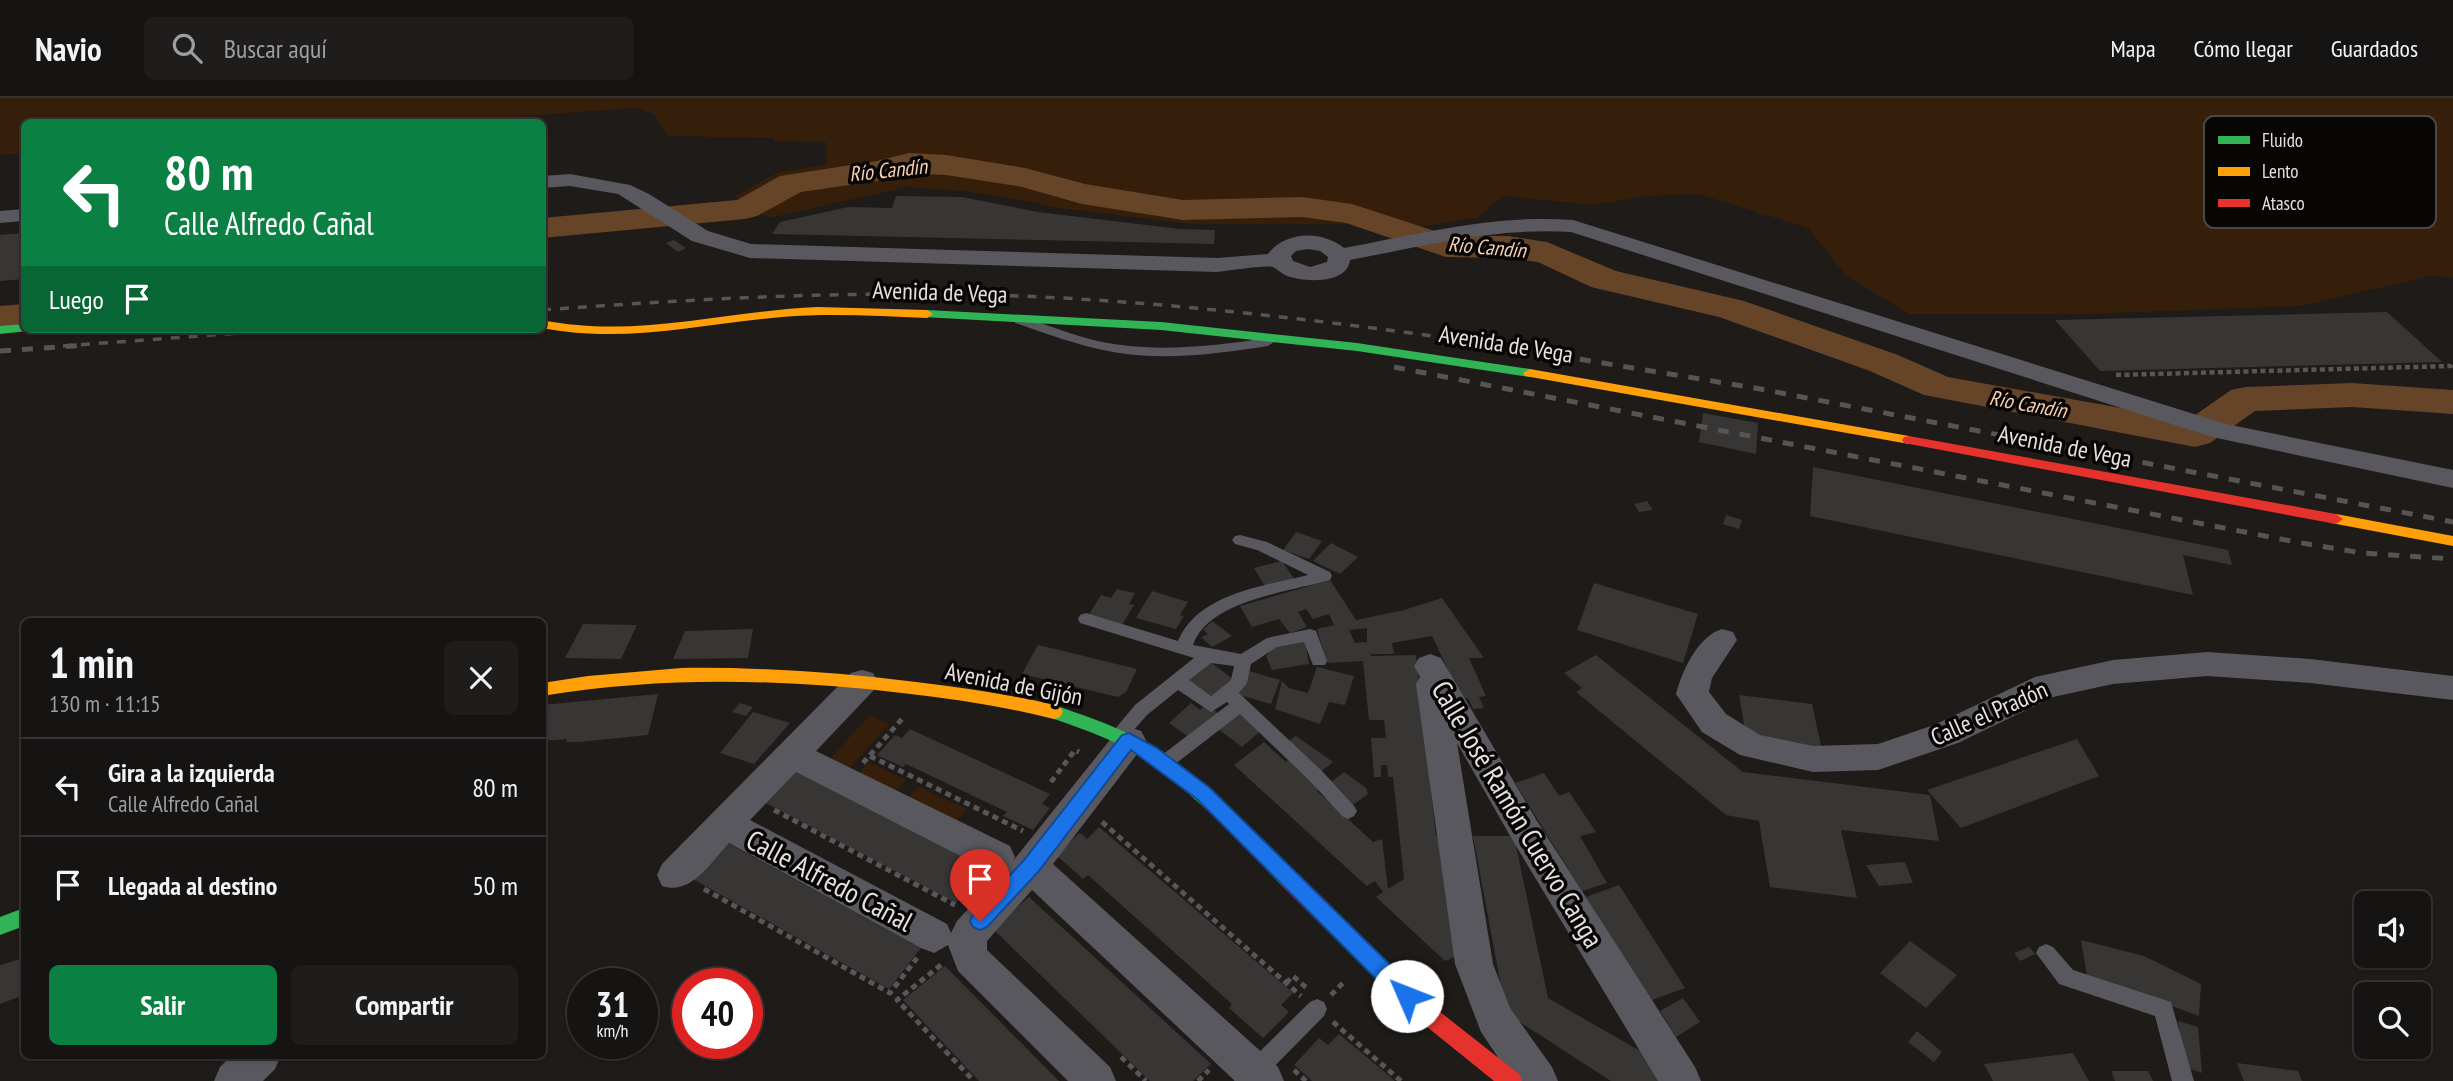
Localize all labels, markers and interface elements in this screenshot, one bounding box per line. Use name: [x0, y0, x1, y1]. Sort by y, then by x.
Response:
search box: [144, 17, 634, 80]
text: Navio: [35, 27, 102, 70]
icon: search: [168, 29, 206, 67]
text: Buscar aquí: [224, 32, 327, 65]
text: Mapa: [2111, 33, 2156, 64]
text: Cómo llegar: [2194, 33, 2293, 64]
text: Guardados: [2331, 33, 2418, 64]
legend: [2204, 116, 2436, 228]
text: Fluido: [2262, 128, 2303, 152]
text: 80 m: [164, 140, 253, 204]
icon: left: [49, 147, 140, 238]
water label: Río Candín: [848, 152, 930, 188]
text: Lento: [2262, 159, 2299, 183]
text: Atasco: [2262, 191, 2305, 215]
text: Calle Alfredo Cañal: [164, 202, 374, 244]
water label: Río Candín: [1447, 230, 1529, 264]
street label: Avenida de Vega: [872, 274, 1008, 310]
icon: arrive: [118, 280, 156, 318]
text: Luego: [49, 283, 104, 316]
street label: Avenida de Vega: [1437, 318, 1575, 370]
water label: Río Candín: [1987, 384, 2070, 424]
street label: Avenida de Vega: [1996, 418, 2134, 474]
text: 1 min: [49, 635, 134, 690]
button: close: [444, 641, 518, 715]
street label: Avenida de Gijón: [943, 656, 1085, 712]
street label: Calle el Pradón: [1926, 673, 2052, 753]
street label: Calle José Ramón Cuervo Canga: [1424, 674, 1612, 954]
text: 130 m · 11:15: [49, 689, 161, 718]
text: Gira a la izquierda: [108, 756, 275, 789]
icon: left: [49, 768, 87, 806]
text: 80 m: [472, 771, 518, 804]
text: Calle Alfredo Cañal: [108, 789, 259, 818]
street label: Calle Alfredo Cañal: [740, 821, 920, 940]
pin: [950, 849, 1010, 921]
icon: arrive: [961, 860, 999, 898]
icon: arrive: [49, 866, 87, 904]
text: Llegada al destino: [108, 869, 277, 902]
text: 50 m: [472, 869, 518, 902]
map controls: [2354, 891, 2431, 1059]
button: sound: [2354, 891, 2431, 968]
position arrow: [1370, 959, 1444, 1033]
button: Salir: [49, 965, 277, 1045]
button: Compartir: [291, 965, 518, 1045]
speed limit sign: 40: [672, 968, 763, 1059]
text: 31: [596, 981, 629, 1027]
button: search: [2354, 982, 2431, 1059]
text: km/h: [597, 1019, 628, 1042]

